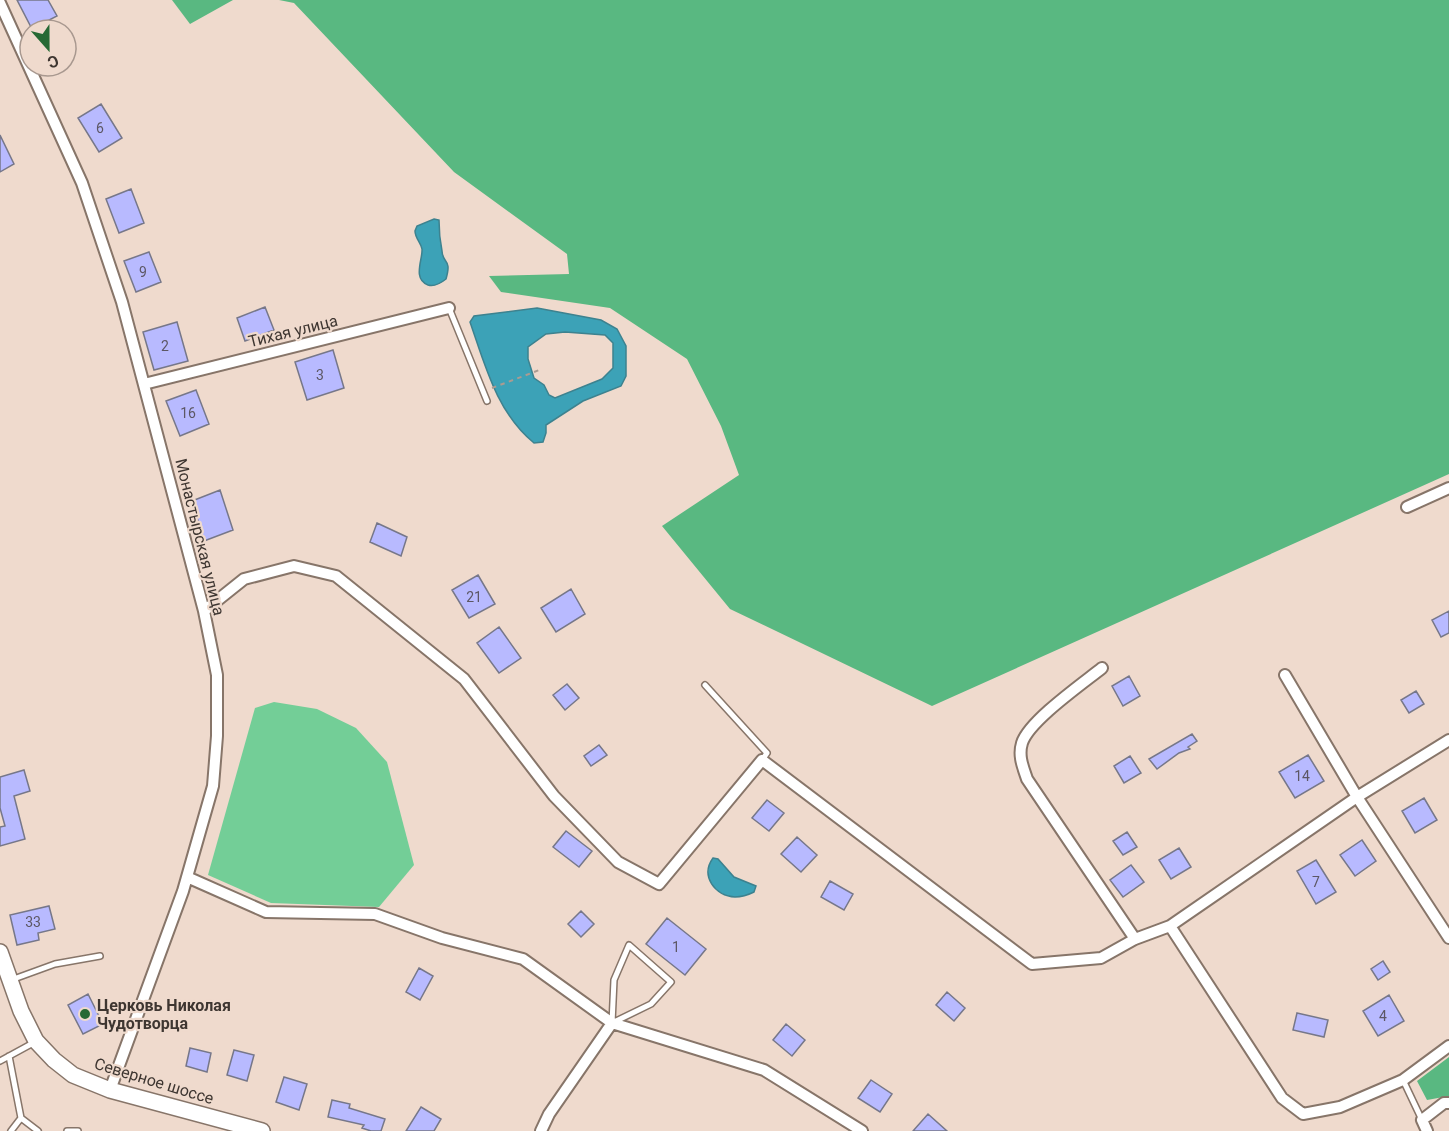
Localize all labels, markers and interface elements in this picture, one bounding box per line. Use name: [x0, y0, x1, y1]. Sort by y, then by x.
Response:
north arrow: [18, 18, 78, 78]
text: С: [45, 51, 61, 72]
house number: 6: [96, 120, 104, 136]
house number: 9: [139, 264, 147, 280]
street label: Тихая улица: [246, 311, 340, 351]
house number: 2: [161, 338, 169, 354]
house number: 3: [316, 367, 324, 383]
house number: 16: [180, 405, 196, 421]
street label: Монастырская улица: [171, 457, 229, 617]
house number: 21: [466, 589, 482, 605]
house number: 14: [1294, 768, 1310, 784]
house number: 7: [1312, 874, 1320, 890]
house number: 33: [25, 914, 41, 930]
house number: 1: [672, 939, 680, 955]
place label: Церковь Николая Чудотворца: [97, 996, 231, 1033]
marker: Церковь Николая Чудотворца: [78, 1007, 92, 1021]
house number: 4: [1379, 1008, 1387, 1024]
street label: Северное шоссе: [92, 1054, 216, 1108]

